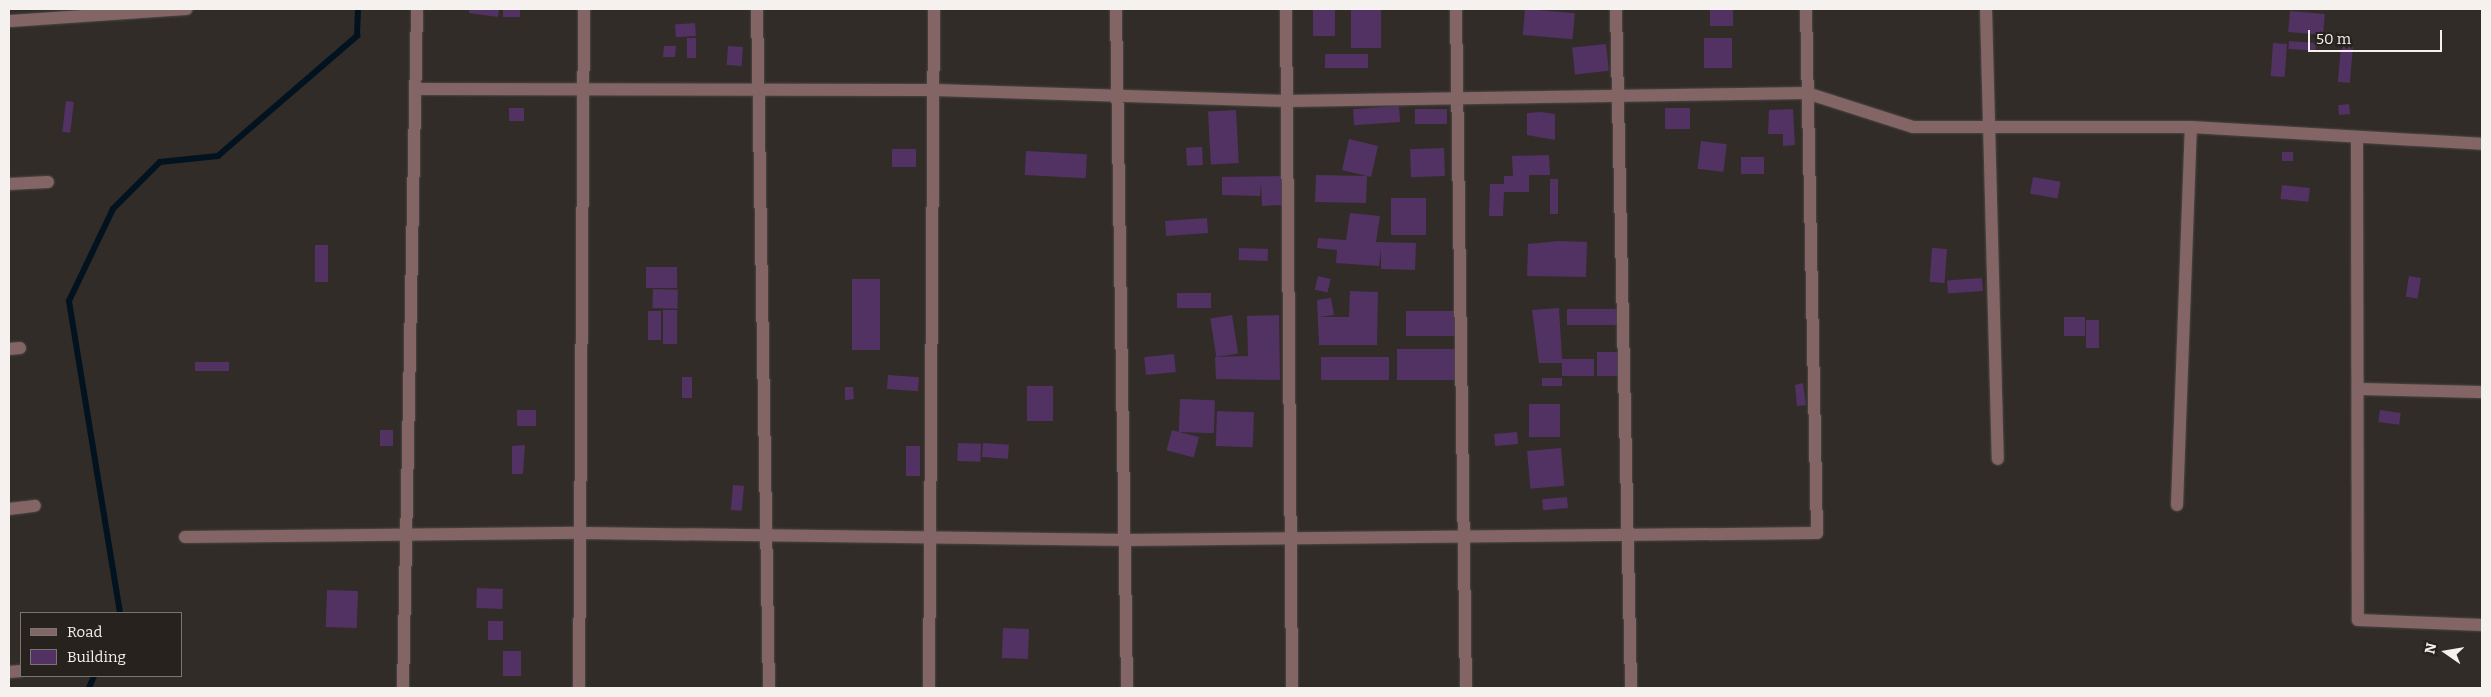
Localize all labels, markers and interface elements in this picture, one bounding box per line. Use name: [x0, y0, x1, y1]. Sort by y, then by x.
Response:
scale bar: [2311, 20, 2445, 52]
text: 50 m: [2316, 30, 2351, 48]
legend: [20, 612, 182, 677]
text: Road: [67, 623, 102, 641]
north arrow: [2421, 627, 2471, 677]
text: N: [2421, 641, 2440, 656]
text: Building: [67, 648, 126, 666]

